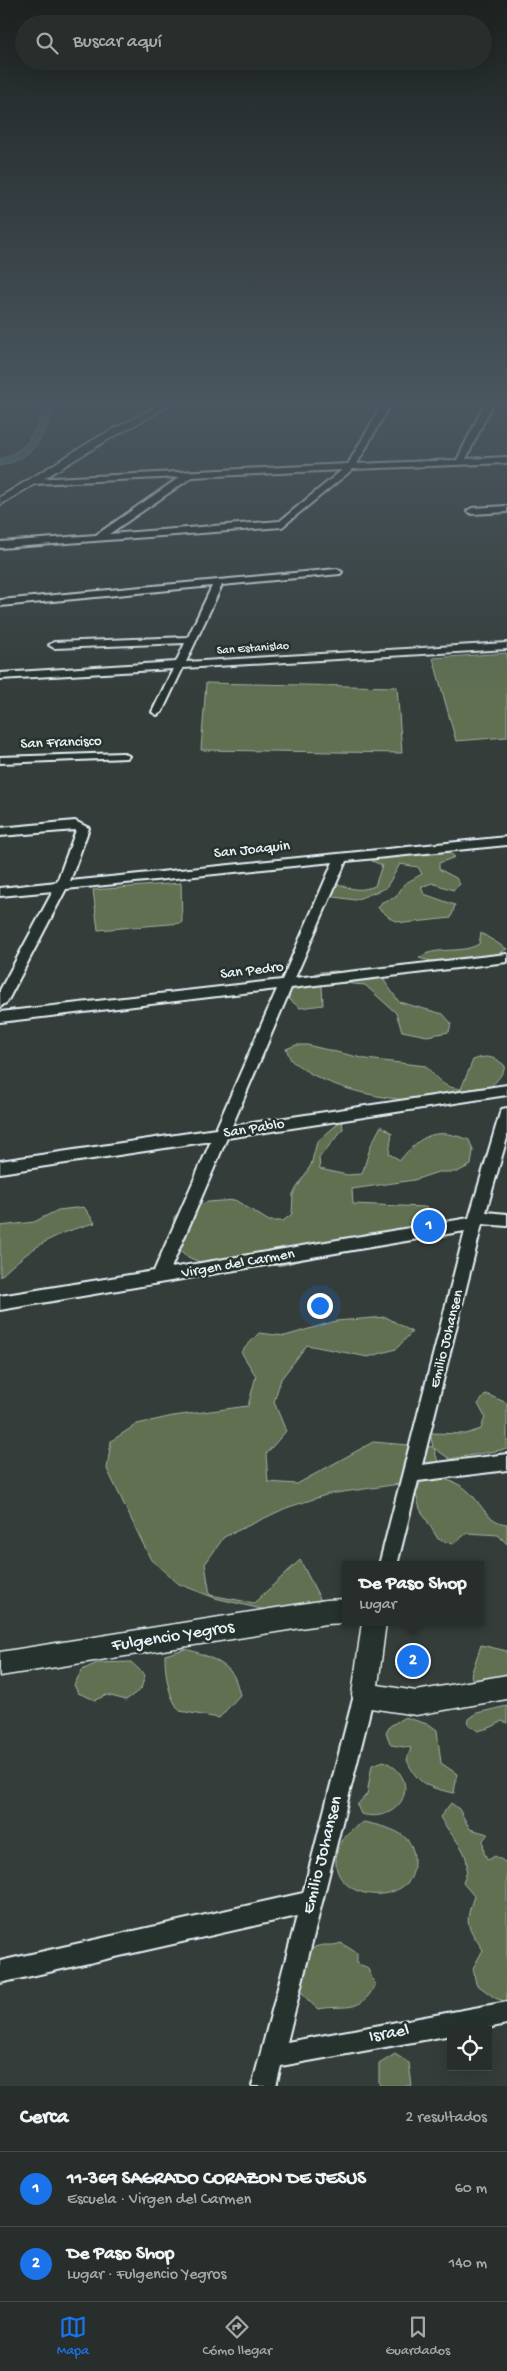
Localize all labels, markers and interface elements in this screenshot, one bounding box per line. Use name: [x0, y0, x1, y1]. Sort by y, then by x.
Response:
search box: [15, 15, 492, 70]
icon: search: [33, 29, 61, 57]
text: Buscar aquí: [73, 31, 162, 54]
street label: San Estanislao: [216, 639, 290, 659]
street label: San Francisco: [20, 733, 102, 753]
street label: San Joaquin: [213, 837, 291, 863]
street label: San Pedro: [219, 958, 285, 984]
street label: San Pablo: [222, 1115, 286, 1143]
pin: 1: [413, 1207, 445, 1245]
street label: Virgen del Carmen: [179, 1245, 296, 1283]
street label: Emilio Johansen: [426, 1288, 468, 1390]
your location: [307, 1293, 333, 1319]
popup: [342, 1561, 484, 1626]
text: De Paso Shop: [359, 1573, 467, 1596]
text: Lugar: [359, 1596, 396, 1615]
street label: Fulgencio Yegros: [109, 1617, 237, 1657]
pin: 2: [397, 1642, 429, 1680]
street label: Emilio Johansen: [298, 1793, 348, 1916]
street label: Israel: [367, 2020, 411, 2048]
map controls: [447, 2026, 492, 2071]
button: locate: [447, 2026, 492, 2071]
text: Cerca: [20, 2106, 68, 2131]
text: 2 resultados: [406, 2109, 487, 2128]
text: 11-369 SAGRADO CORAZON DE JESUS: [67, 2168, 366, 2191]
text: 1: [33, 2180, 39, 2199]
text: 60 m: [455, 2180, 487, 2199]
text: Escuela · Virgen del Carmen: [67, 2191, 251, 2210]
text: De Paso Shop: [67, 2243, 174, 2266]
text: 2: [32, 2255, 40, 2274]
text: 140 m: [449, 2255, 487, 2274]
text: Lugar · Fulgencio Yegros: [67, 2266, 226, 2285]
tab: Mapa: [57, 2313, 89, 2360]
tab: Cómo llegar: [202, 2313, 272, 2360]
tab: Guardados: [385, 2313, 450, 2360]

